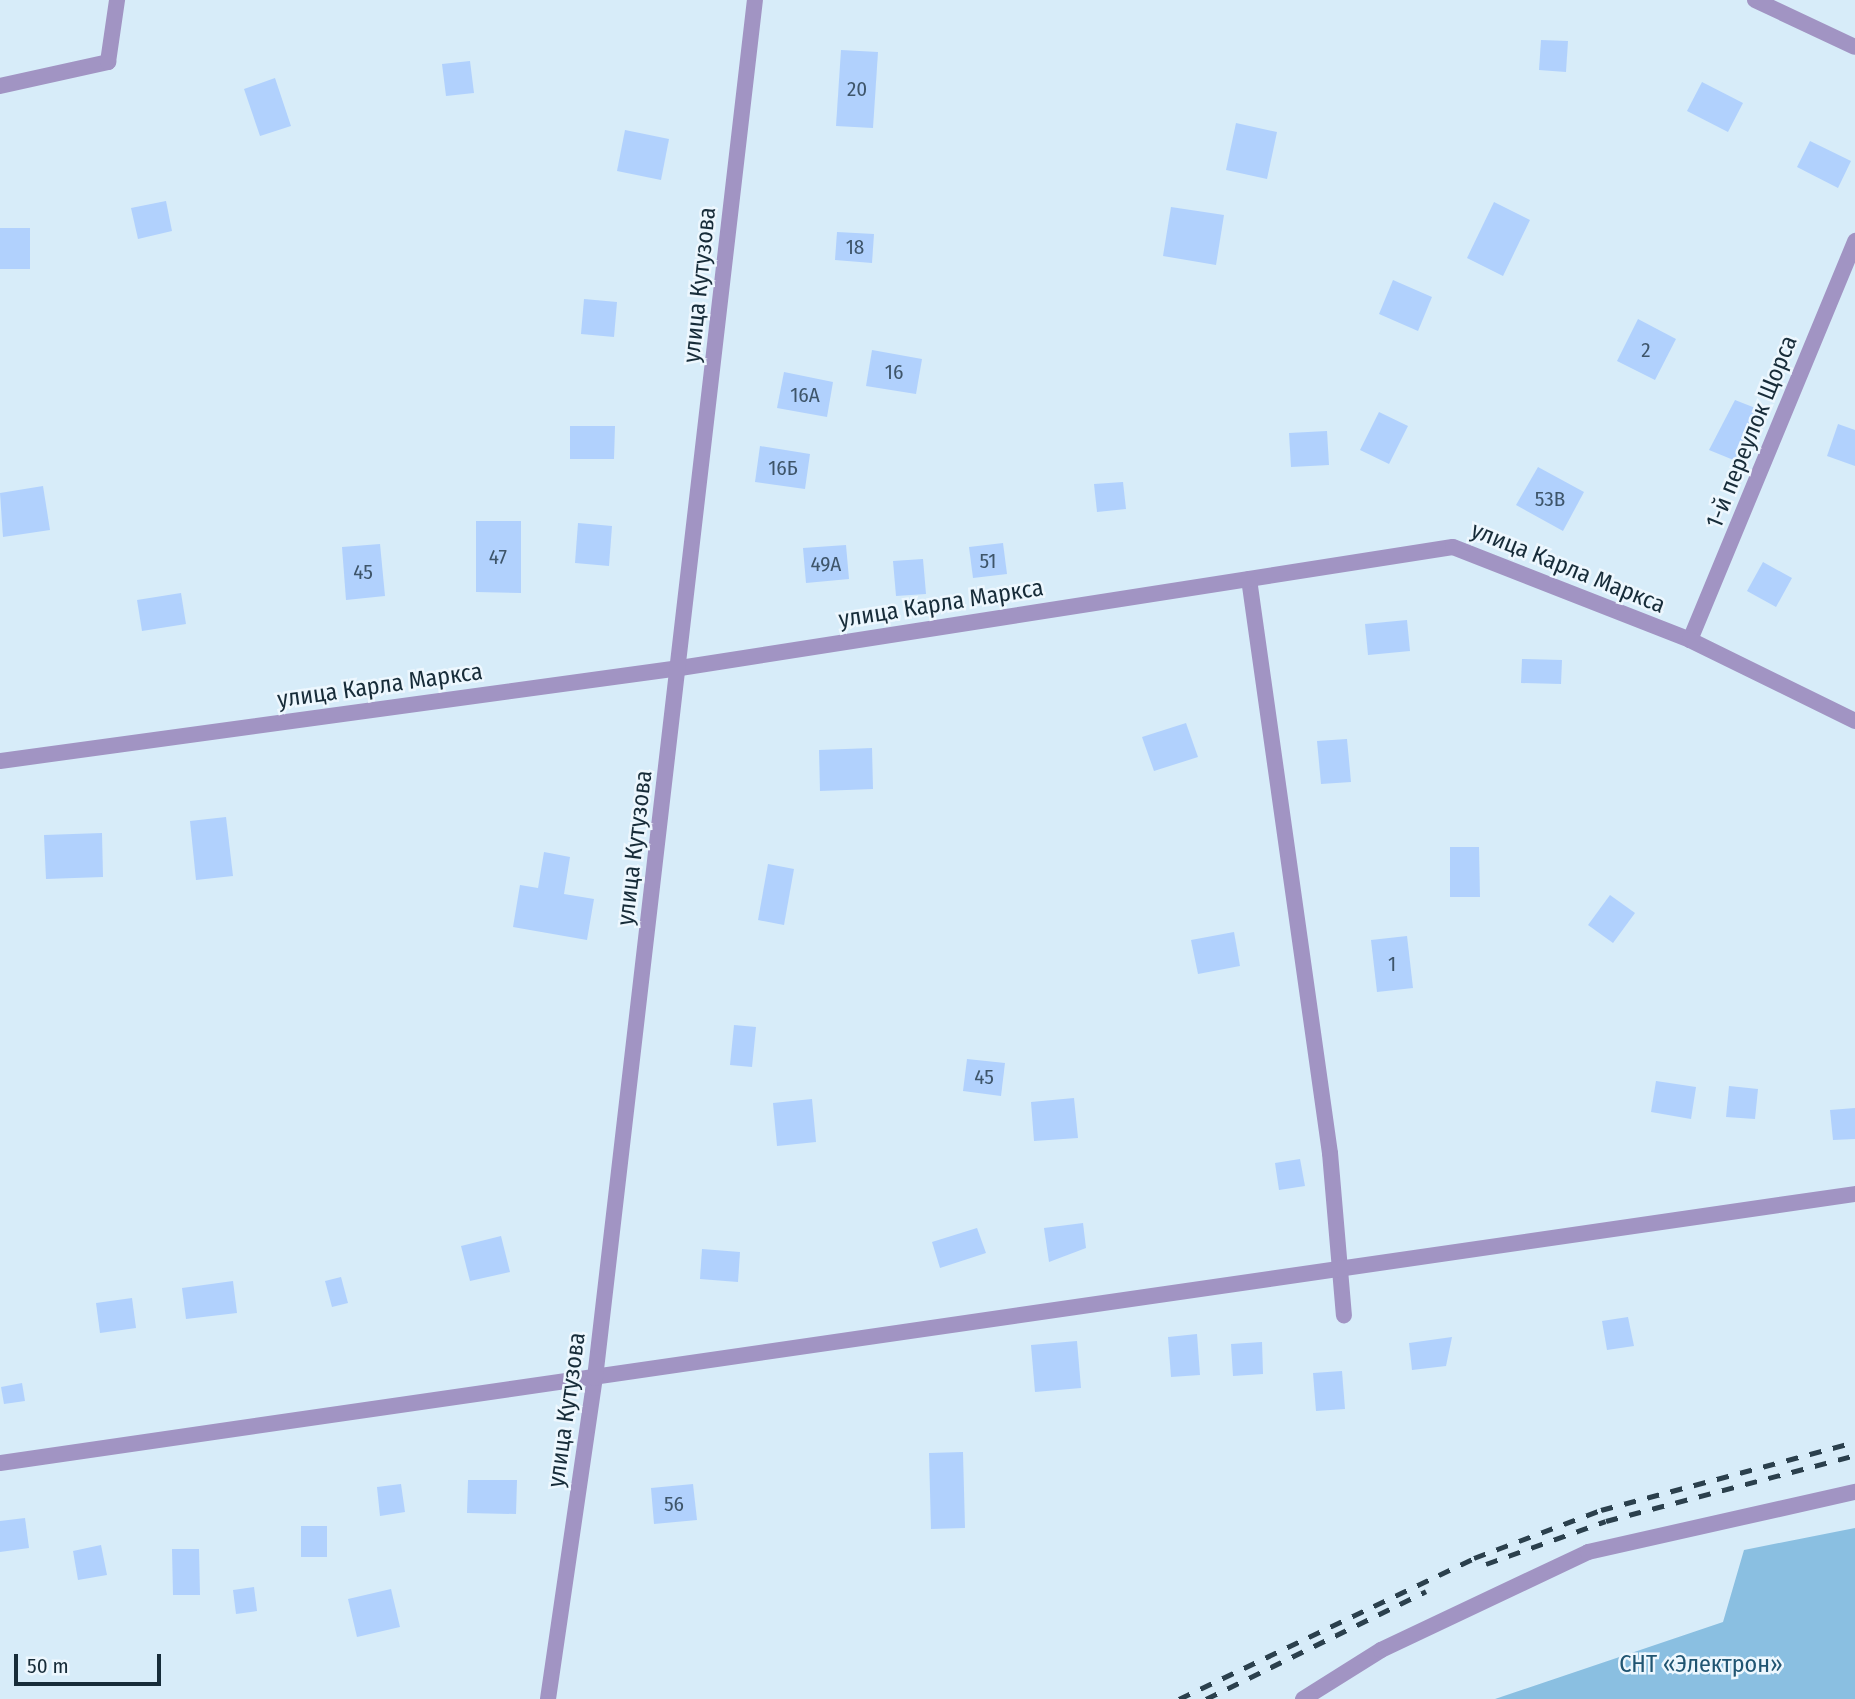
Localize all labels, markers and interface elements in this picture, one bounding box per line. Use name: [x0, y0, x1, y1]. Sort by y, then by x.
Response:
house number: 20: [847, 76, 867, 102]
street label: улица Кутузова: [678, 206, 722, 364]
house number: 18: [846, 234, 864, 260]
street label: 1-й переулок Щорса: [1700, 331, 1804, 533]
house number: 2: [1641, 337, 1651, 363]
house number: 16: [885, 359, 903, 385]
house number: 16А: [790, 382, 820, 408]
house number: 16Б: [768, 455, 798, 481]
house number: 53В: [1535, 486, 1565, 512]
street label: улица Карла Маркса: [1467, 516, 1669, 620]
house number: 47: [489, 544, 507, 570]
house number: 51: [980, 548, 996, 574]
house number: 49А: [811, 551, 841, 577]
house number: 45: [353, 559, 373, 585]
street label: улица Карла Маркса: [837, 574, 1045, 634]
street label: улица Карла Маркса: [276, 657, 484, 715]
street label: улица Кутузова: [611, 769, 659, 927]
house number: 1: [1388, 951, 1396, 977]
house number: 45: [974, 1064, 994, 1090]
street label: улица Кутузова: [542, 1331, 592, 1489]
house number: 56: [664, 1491, 684, 1517]
scale bar: [18, 1640, 164, 1684]
park label: СНТ «Электрон»: [1619, 1651, 1783, 1679]
text: 50 m: [27, 1653, 69, 1679]

